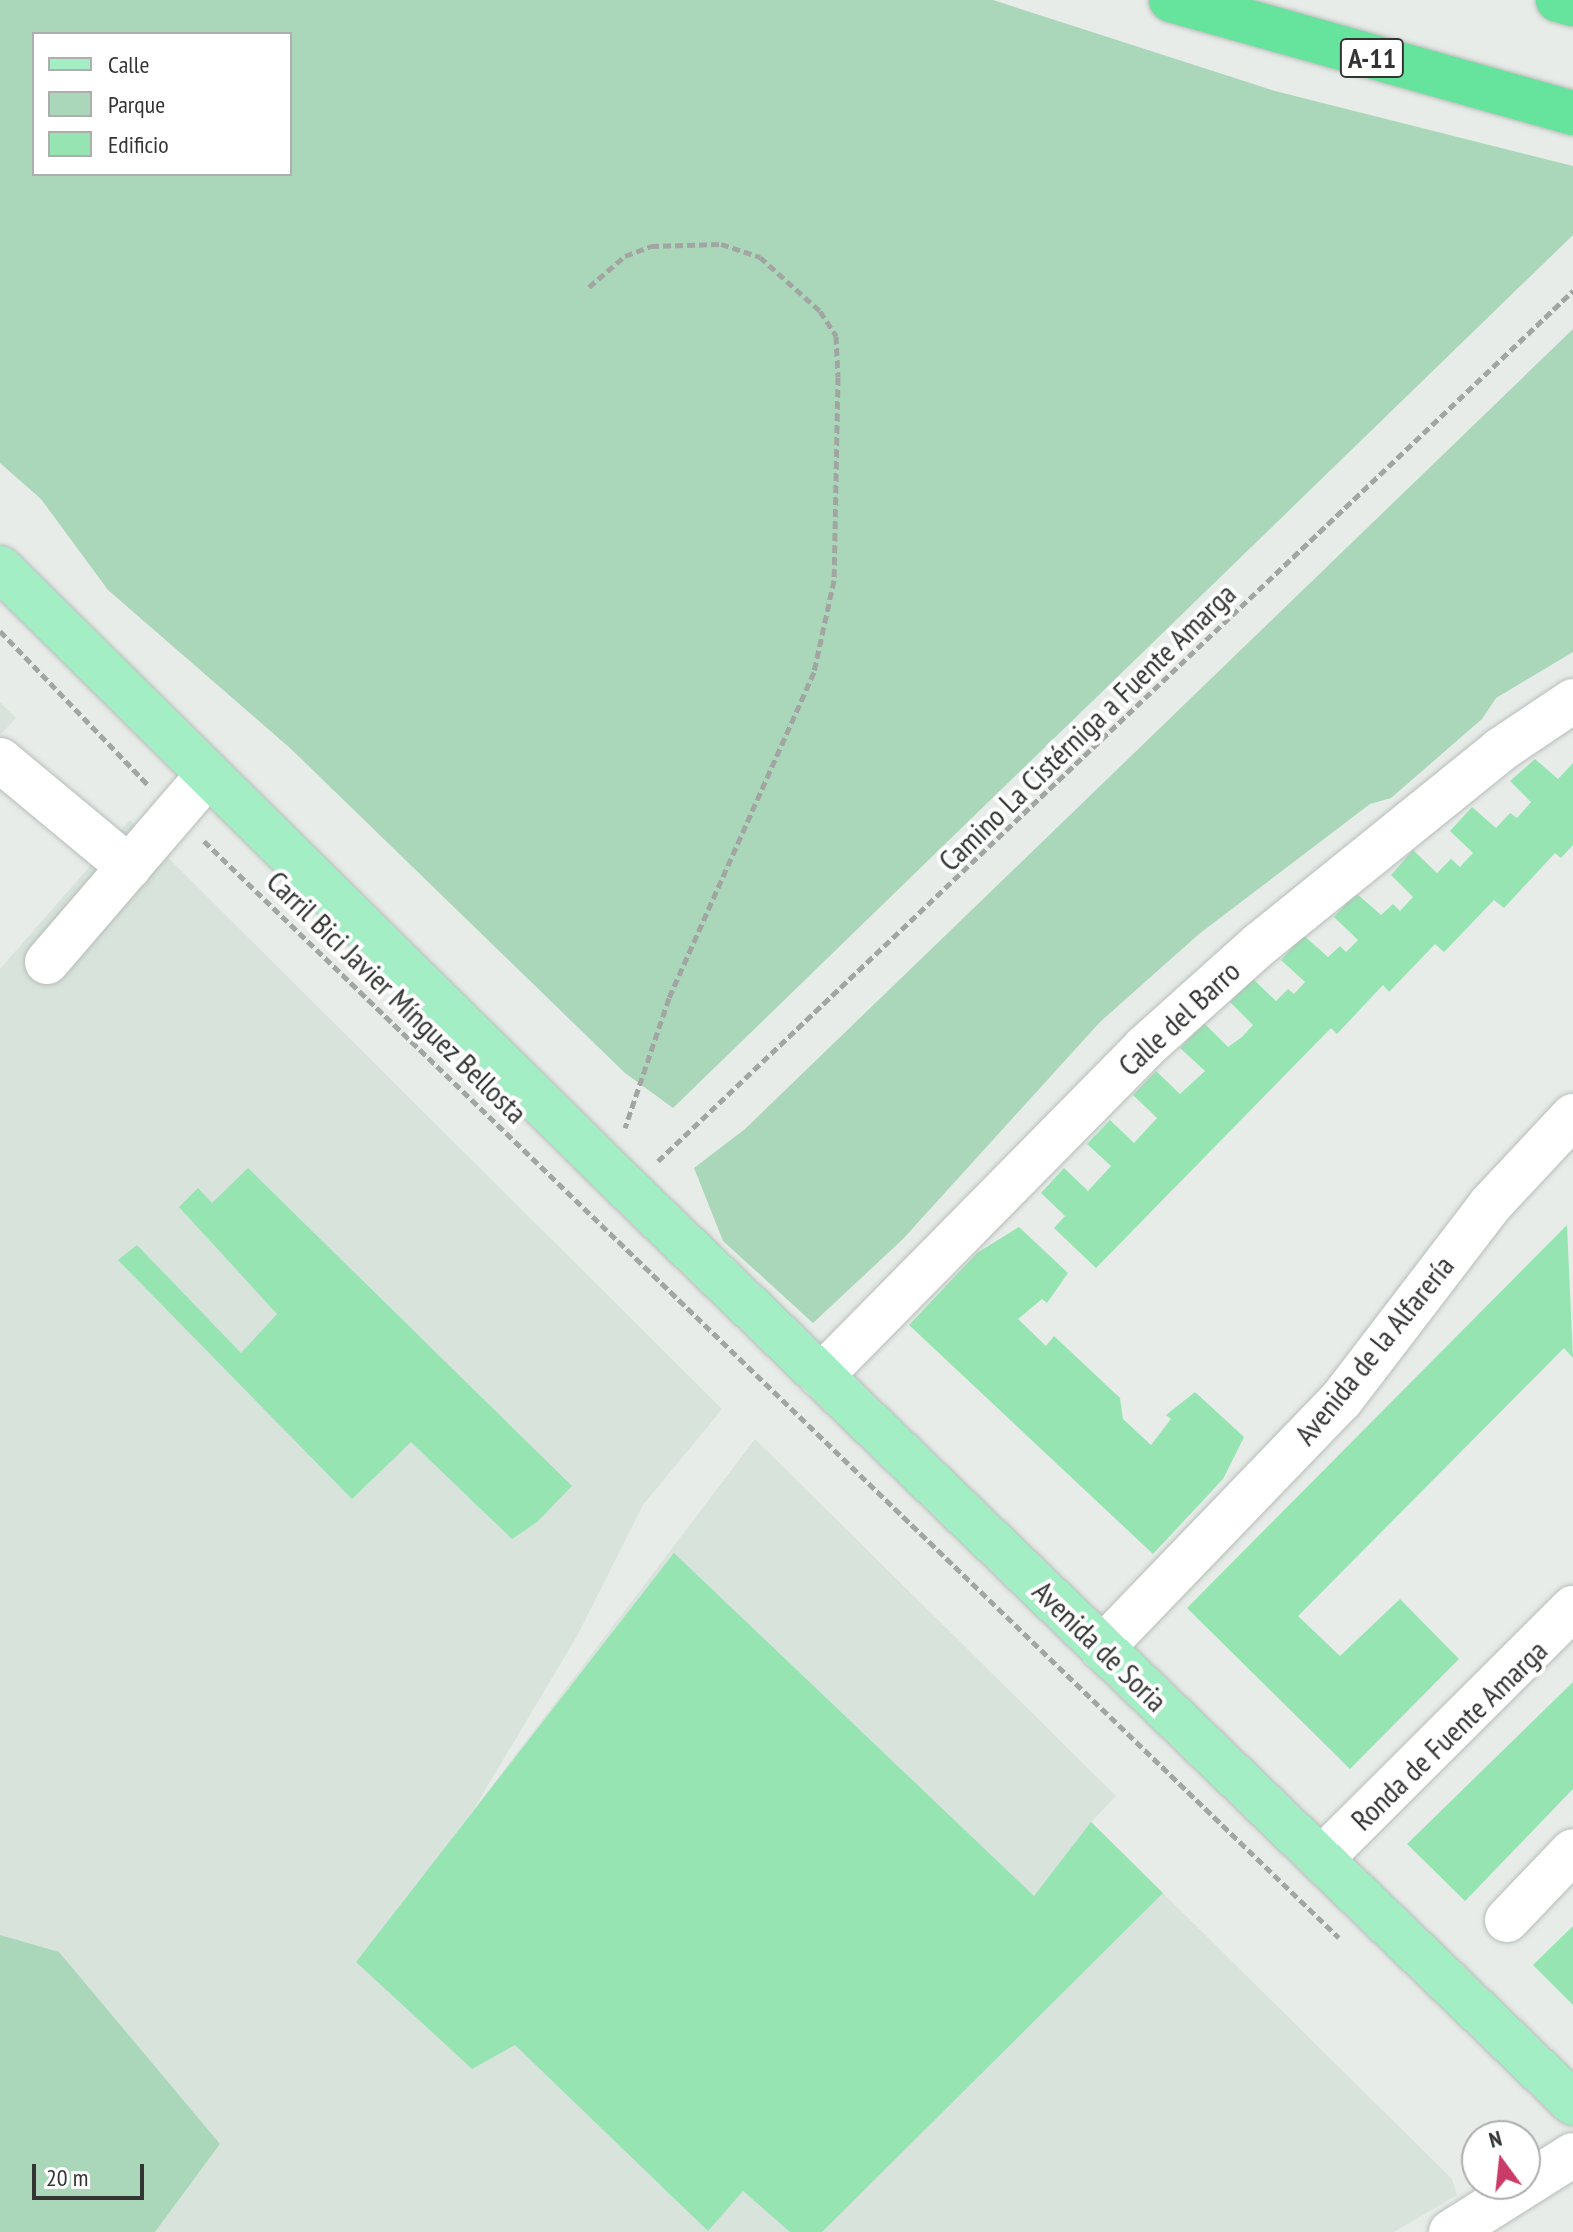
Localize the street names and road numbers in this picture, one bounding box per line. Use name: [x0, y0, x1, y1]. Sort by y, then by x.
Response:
road number: A-11: [1338, 34, 1406, 82]
street label: Camino La Cistérniga a Fuente Amarga: [931, 575, 1243, 879]
street label: Carril Bici Javier Mínguez Bellosta: [259, 863, 535, 1131]
street label: Calle del Barro: [1111, 953, 1247, 1083]
street label: Avenida de la Alfarería: [1286, 1248, 1462, 1452]
street label: Avenida de Soria: [1025, 1573, 1175, 1719]
street label: Ronda de Fuente Amarga: [1343, 1632, 1555, 1838]

